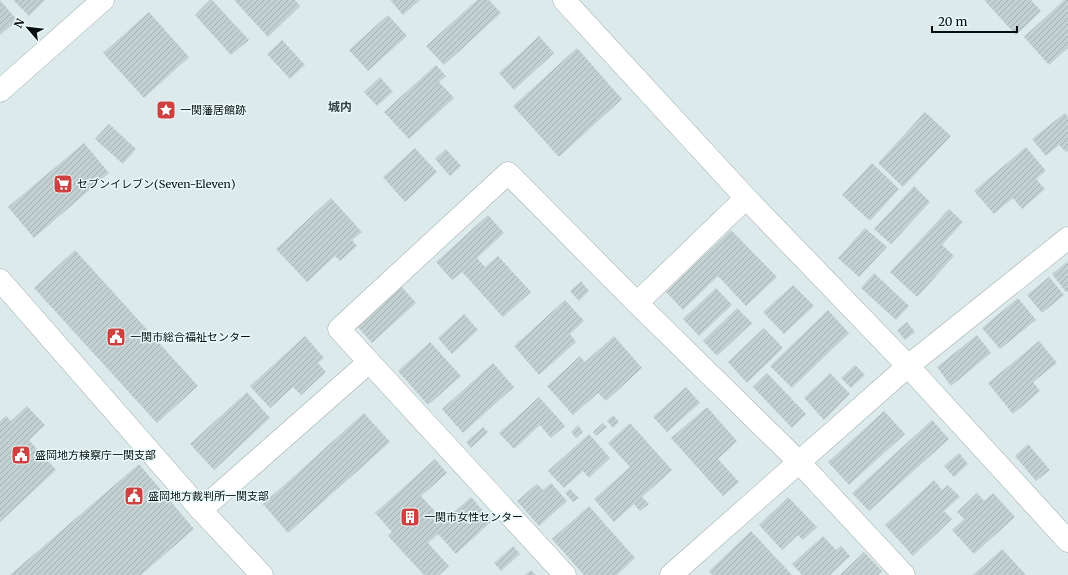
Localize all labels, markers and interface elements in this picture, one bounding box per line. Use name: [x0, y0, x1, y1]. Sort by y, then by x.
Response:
north arrow: [8, 8, 48, 48]
scale bar: [932, 8, 1017, 34]
text: 20 m: [938, 14, 967, 29]
text: N: [11, 16, 28, 30]
place icon: 一関藩居館跡: [155, 99, 177, 121]
district label: 城内: [328, 99, 352, 114]
place label: 一関藩居館跡: [180, 103, 246, 117]
supermarket icon: セブンイレブン(Seven-Eleven): [52, 173, 74, 195]
place label: セブンイレブン(Seven-Eleven): [77, 177, 235, 191]
public building icon: 一関市総合福祉センター: [105, 326, 127, 348]
place label: 一関市総合福祉センター: [130, 330, 251, 344]
public building icon: 盛岡地方検察庁一関支部: [10, 444, 32, 466]
place label: 盛岡地方検察庁一関支部: [35, 448, 156, 462]
public building icon: 盛岡地方裁判所一関支部: [123, 485, 145, 507]
place label: 盛岡地方裁判所一関支部: [148, 489, 269, 503]
building icon: 一関市女性センター: [399, 506, 421, 528]
place label: 一関市女性センター: [424, 510, 523, 524]

